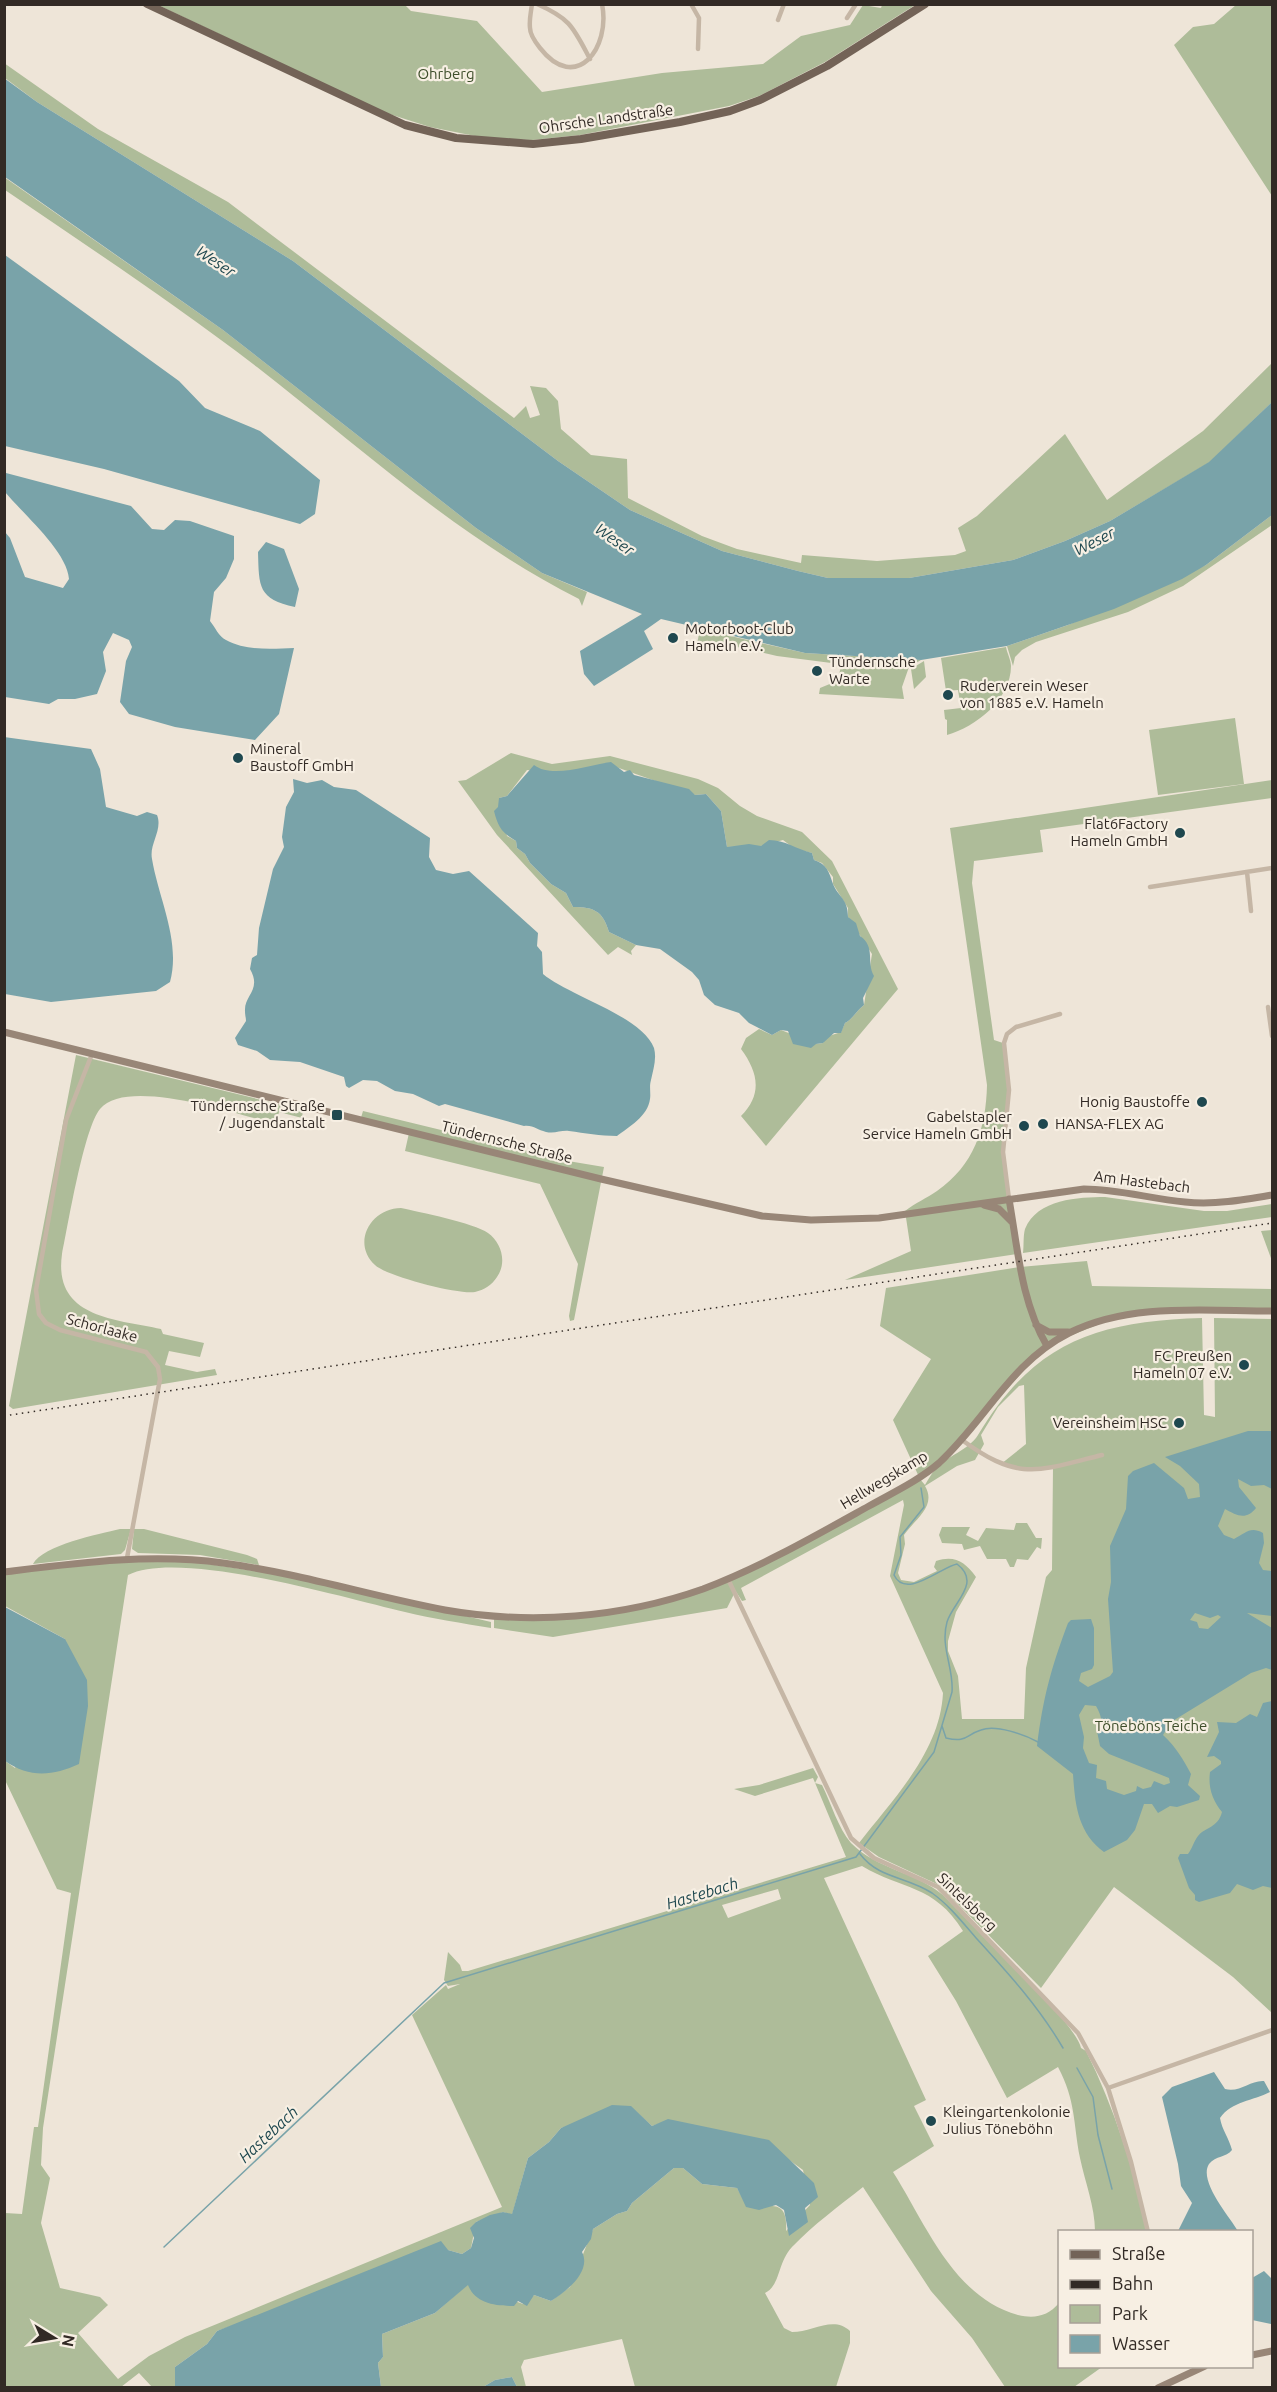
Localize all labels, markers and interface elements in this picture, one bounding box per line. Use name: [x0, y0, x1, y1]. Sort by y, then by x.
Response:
park label: Ohrberg: [417, 65, 475, 82]
street label: Ohrsche Landstraße: [538, 101, 674, 136]
water label: Weser: [193, 242, 240, 281]
water label: Weser: [592, 519, 638, 559]
water label: Weser: [1071, 523, 1118, 559]
place label: Motorboot-Club Hameln e.V.: [685, 620, 794, 654]
marker: Motorboot-Club Hameln e.V.: [666, 631, 680, 645]
place label: Tündernsche Warte: [829, 653, 916, 687]
marker: Tündernsche Warte: [810, 664, 824, 678]
place label: Ruderverein Weser von 1885 e.V. Hameln: [960, 677, 1104, 711]
marker: Ruderverein Weser von 1885 e.V. Hameln: [941, 688, 955, 702]
place label: Mineral Baustoff GmbH: [250, 740, 354, 774]
marker: Mineral Baustoff GmbH: [231, 751, 245, 765]
place label: Flat6Factory Hameln GmbH: [1071, 815, 1168, 849]
marker: Flat6Factory Hameln GmbH: [1173, 826, 1187, 840]
place label: Honig Baustoffe: [1080, 1093, 1190, 1110]
marker: Honig Baustoffe: [1195, 1095, 1209, 1109]
place label: Tündernsche Straße / Jugendanstalt: [190, 1097, 325, 1131]
marker: Tündernsche Straße / Jugendanstalt: [330, 1108, 344, 1122]
place label: Gabelstapler Service Hameln GmbH: [863, 1108, 1012, 1142]
place label: HANSA-FLEX AG: [1055, 1115, 1164, 1132]
street label: Tündernsche Straße: [440, 1117, 574, 1166]
marker: HANSA-FLEX AG: [1036, 1117, 1050, 1131]
marker: Gabelstapler Service Hameln GmbH: [1017, 1119, 1031, 1133]
street label: Am Hastebach: [1093, 1167, 1191, 1196]
street label: Schorlaake: [65, 1310, 140, 1345]
place label: FC Preußen Hameln 07 e.V.: [1133, 1347, 1232, 1381]
marker: FC Preußen Hameln 07 e.V.: [1237, 1358, 1251, 1372]
place label: Vereinsheim HSC: [1053, 1414, 1167, 1431]
marker: Vereinsheim HSC: [1172, 1416, 1186, 1430]
street label: Hellwegskamp: [837, 1447, 930, 1512]
park label: Töneböns Teiche: [1095, 1717, 1207, 1734]
street label: Sintelsberg: [934, 1869, 1001, 1934]
water label: Hastebach: [664, 1874, 740, 1912]
water label: Hastebach: [235, 2102, 301, 2166]
place label: Kleingartenkolonie Julius Töneböhn: [943, 2103, 1071, 2137]
marker: Kleingartenkolonie Julius Töneböhn: [924, 2114, 938, 2128]
legend: [1058, 2230, 1253, 2368]
text: Straße: [1112, 2243, 1165, 2263]
text: Bahn: [1112, 2273, 1153, 2293]
text: Park: [1112, 2303, 1148, 2323]
north arrow: [24, 2308, 84, 2368]
text: N: [59, 2333, 79, 2348]
text: Wasser: [1112, 2333, 1170, 2353]

